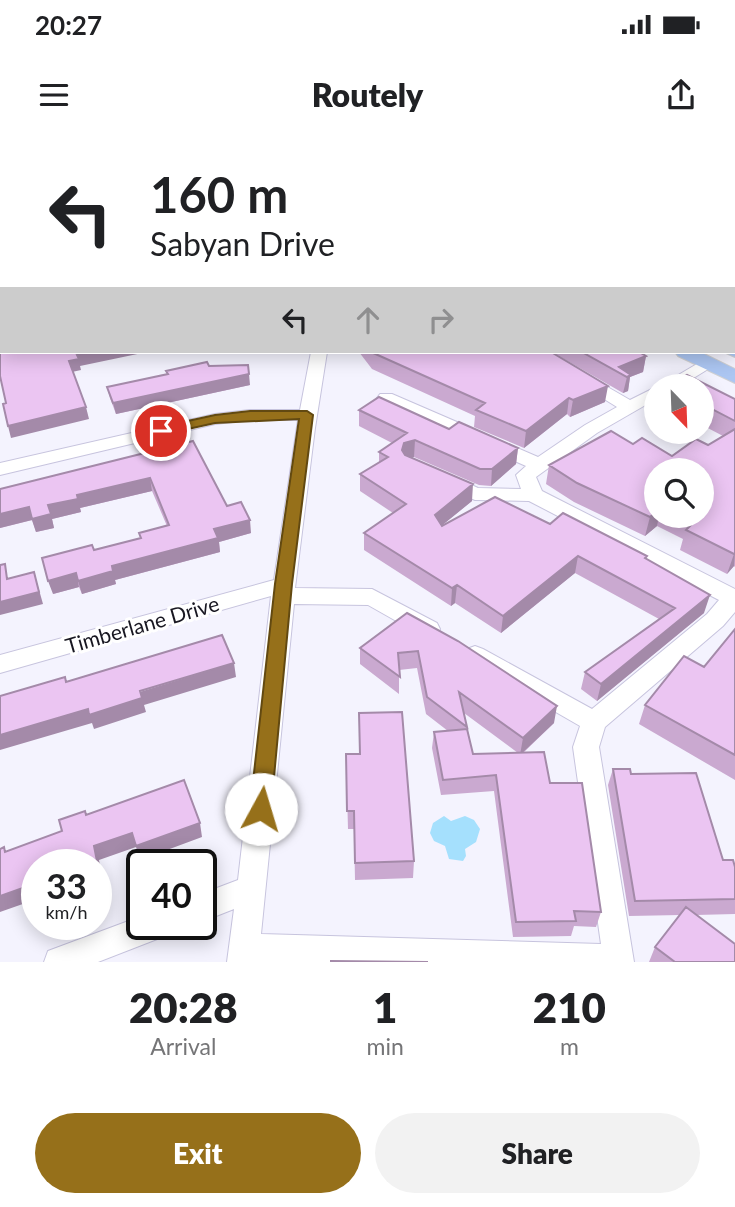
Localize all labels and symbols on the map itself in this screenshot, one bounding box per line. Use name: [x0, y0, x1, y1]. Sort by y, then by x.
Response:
north arrow: [644, 374, 714, 444]
pin: [131, 401, 191, 461]
street label: Timberlane Drive: [62, 590, 222, 658]
position arrow: [224, 772, 298, 846]
speed limit sign: 40: [126, 849, 217, 940]

